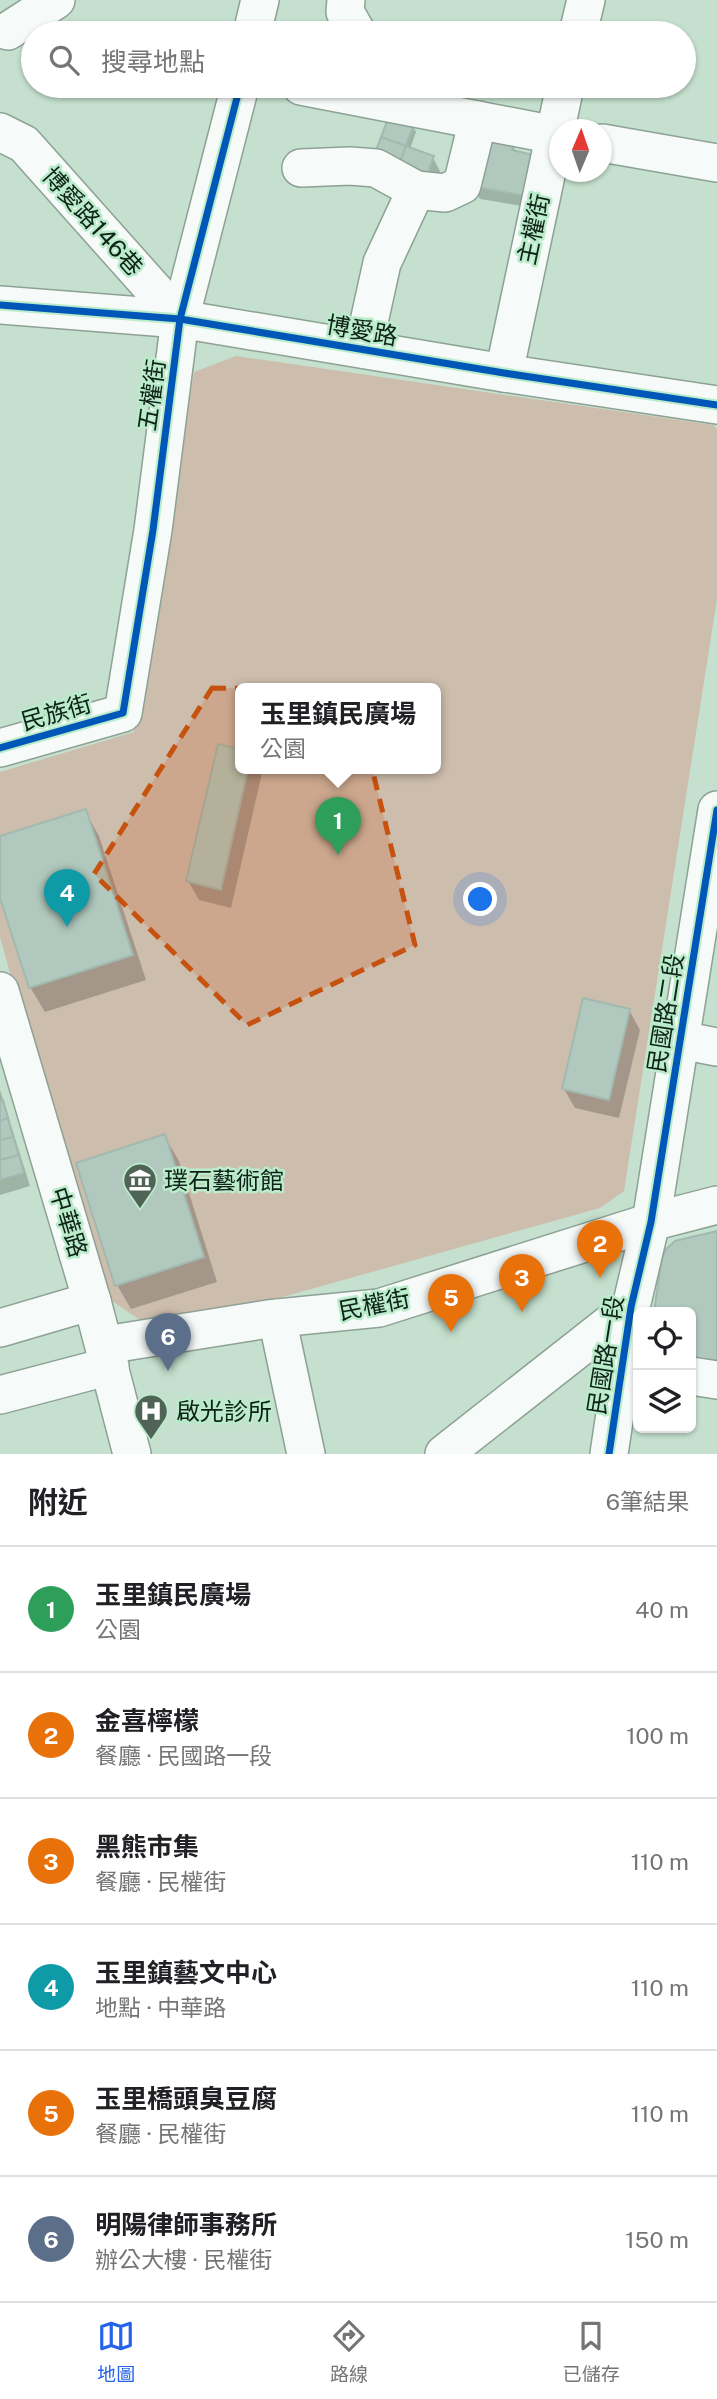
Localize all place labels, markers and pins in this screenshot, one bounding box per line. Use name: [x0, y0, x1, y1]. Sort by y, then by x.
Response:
pin: 1: [315, 797, 361, 855]
pin: 4: [44, 869, 90, 927]
museum icon: 璞石藝術館: [121, 1161, 159, 1210]
place label: 璞石藝術館: [164, 1166, 284, 1194]
pin: 2: [577, 1220, 623, 1278]
pin: 3: [499, 1254, 545, 1312]
pin: 5: [428, 1274, 474, 1332]
pin: 6: [145, 1313, 191, 1371]
hospital icon: 啟光診所: [132, 1392, 170, 1441]
place label: 啟光診所: [176, 1397, 272, 1425]

